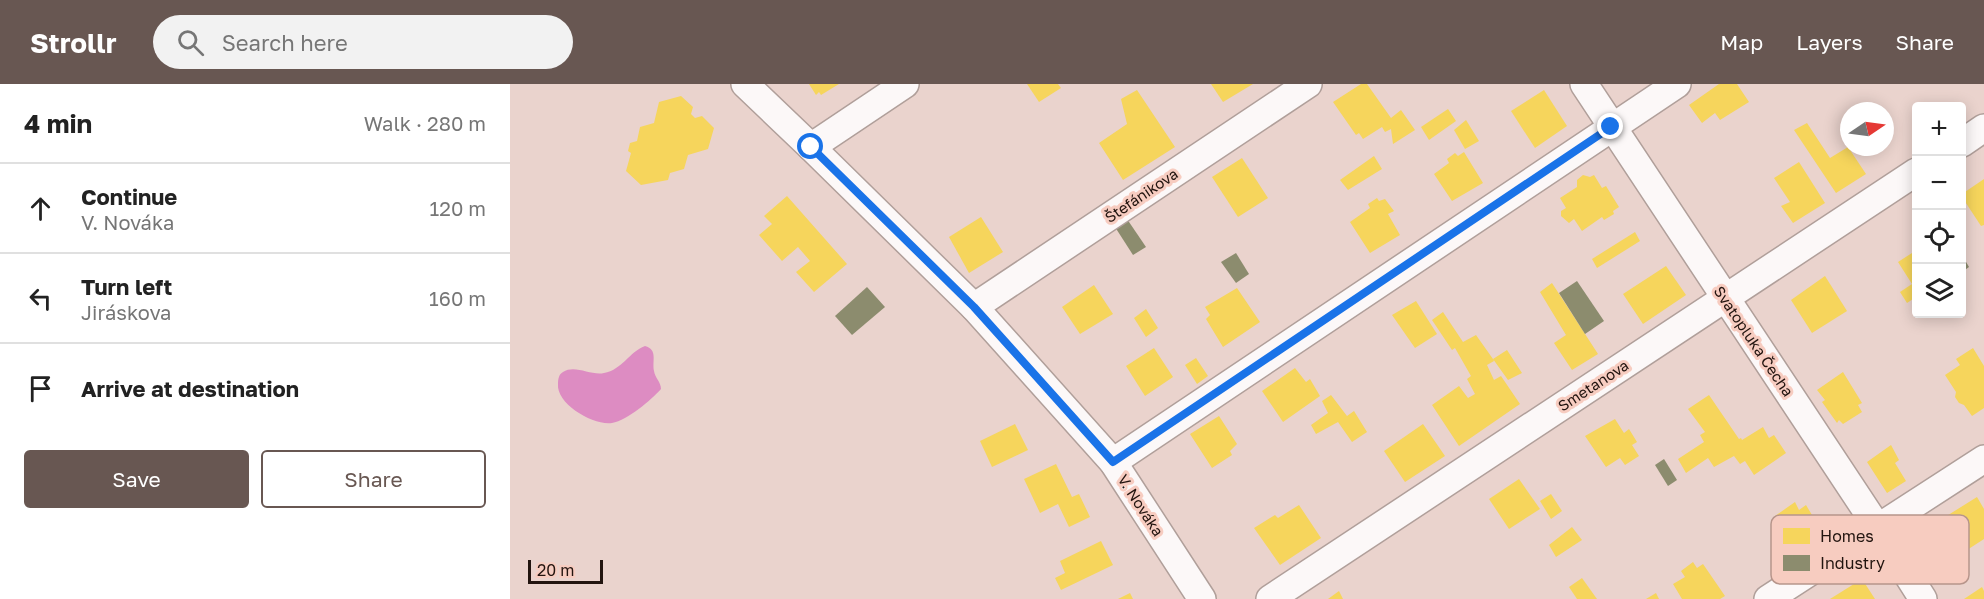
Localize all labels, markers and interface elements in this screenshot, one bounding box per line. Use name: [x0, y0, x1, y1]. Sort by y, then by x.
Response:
search box: [153, 15, 573, 69]
text: Strollr: [30, 26, 117, 59]
icon: search: [174, 26, 207, 59]
text: Search here: [222, 29, 348, 56]
text: Map: [1720, 29, 1763, 55]
text: Layers: [1796, 29, 1863, 55]
text: Share: [1896, 29, 1954, 55]
north arrow: [1840, 102, 1894, 156]
map controls: [1912, 102, 1966, 318]
button: +: [1912, 102, 1966, 156]
text: 4 min: [24, 108, 92, 139]
text: Walk · 280 m: [364, 111, 486, 135]
route end: [1597, 113, 1623, 139]
route start: [797, 133, 823, 159]
button: −: [1912, 156, 1966, 210]
street label: Štefánikova: [1101, 164, 1181, 226]
text: Continue: [81, 183, 177, 210]
icon: ahead: [24, 192, 57, 225]
text: 120 m: [430, 196, 486, 220]
text: V. Nováka: [81, 210, 174, 234]
button: locate: [1912, 210, 1966, 264]
button: layers: [1912, 264, 1966, 318]
text: Turn left: [81, 273, 172, 300]
icon: left: [24, 282, 57, 315]
street label: Svatopluka Čecha: [1710, 282, 1798, 400]
text: 160 m: [429, 286, 486, 310]
text: Jiráskova: [81, 300, 171, 324]
street label: Smetanova: [1554, 356, 1632, 414]
icon: arrive: [24, 372, 57, 405]
text: Arrive at destination: [81, 375, 299, 402]
button: Save: [24, 450, 249, 508]
button: Share: [261, 450, 486, 508]
street label: V. Nováka: [1114, 471, 1168, 539]
legend: [1771, 515, 1969, 584]
text: Homes: [1820, 526, 1874, 546]
text: Industry: [1820, 553, 1885, 573]
scale bar: [528, 557, 603, 584]
text: 20 m: [537, 560, 574, 580]

